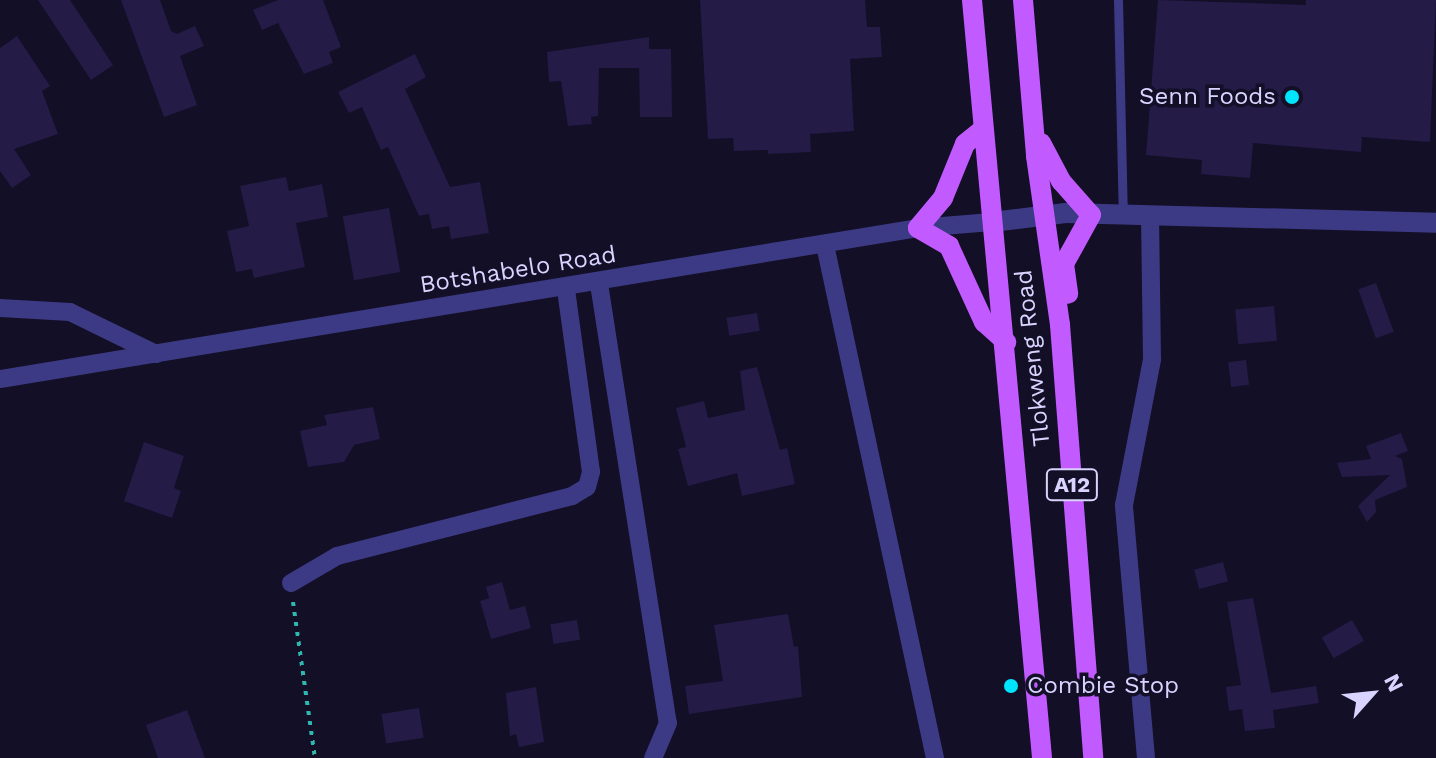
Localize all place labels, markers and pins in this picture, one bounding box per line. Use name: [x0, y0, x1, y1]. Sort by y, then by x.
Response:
place label: Senn Foods: [1139, 83, 1276, 111]
marker: Senn Foods: [1283, 88, 1301, 106]
place label: Combie Stop: [1027, 672, 1179, 700]
marker: Combie Stop: [1002, 677, 1020, 695]

